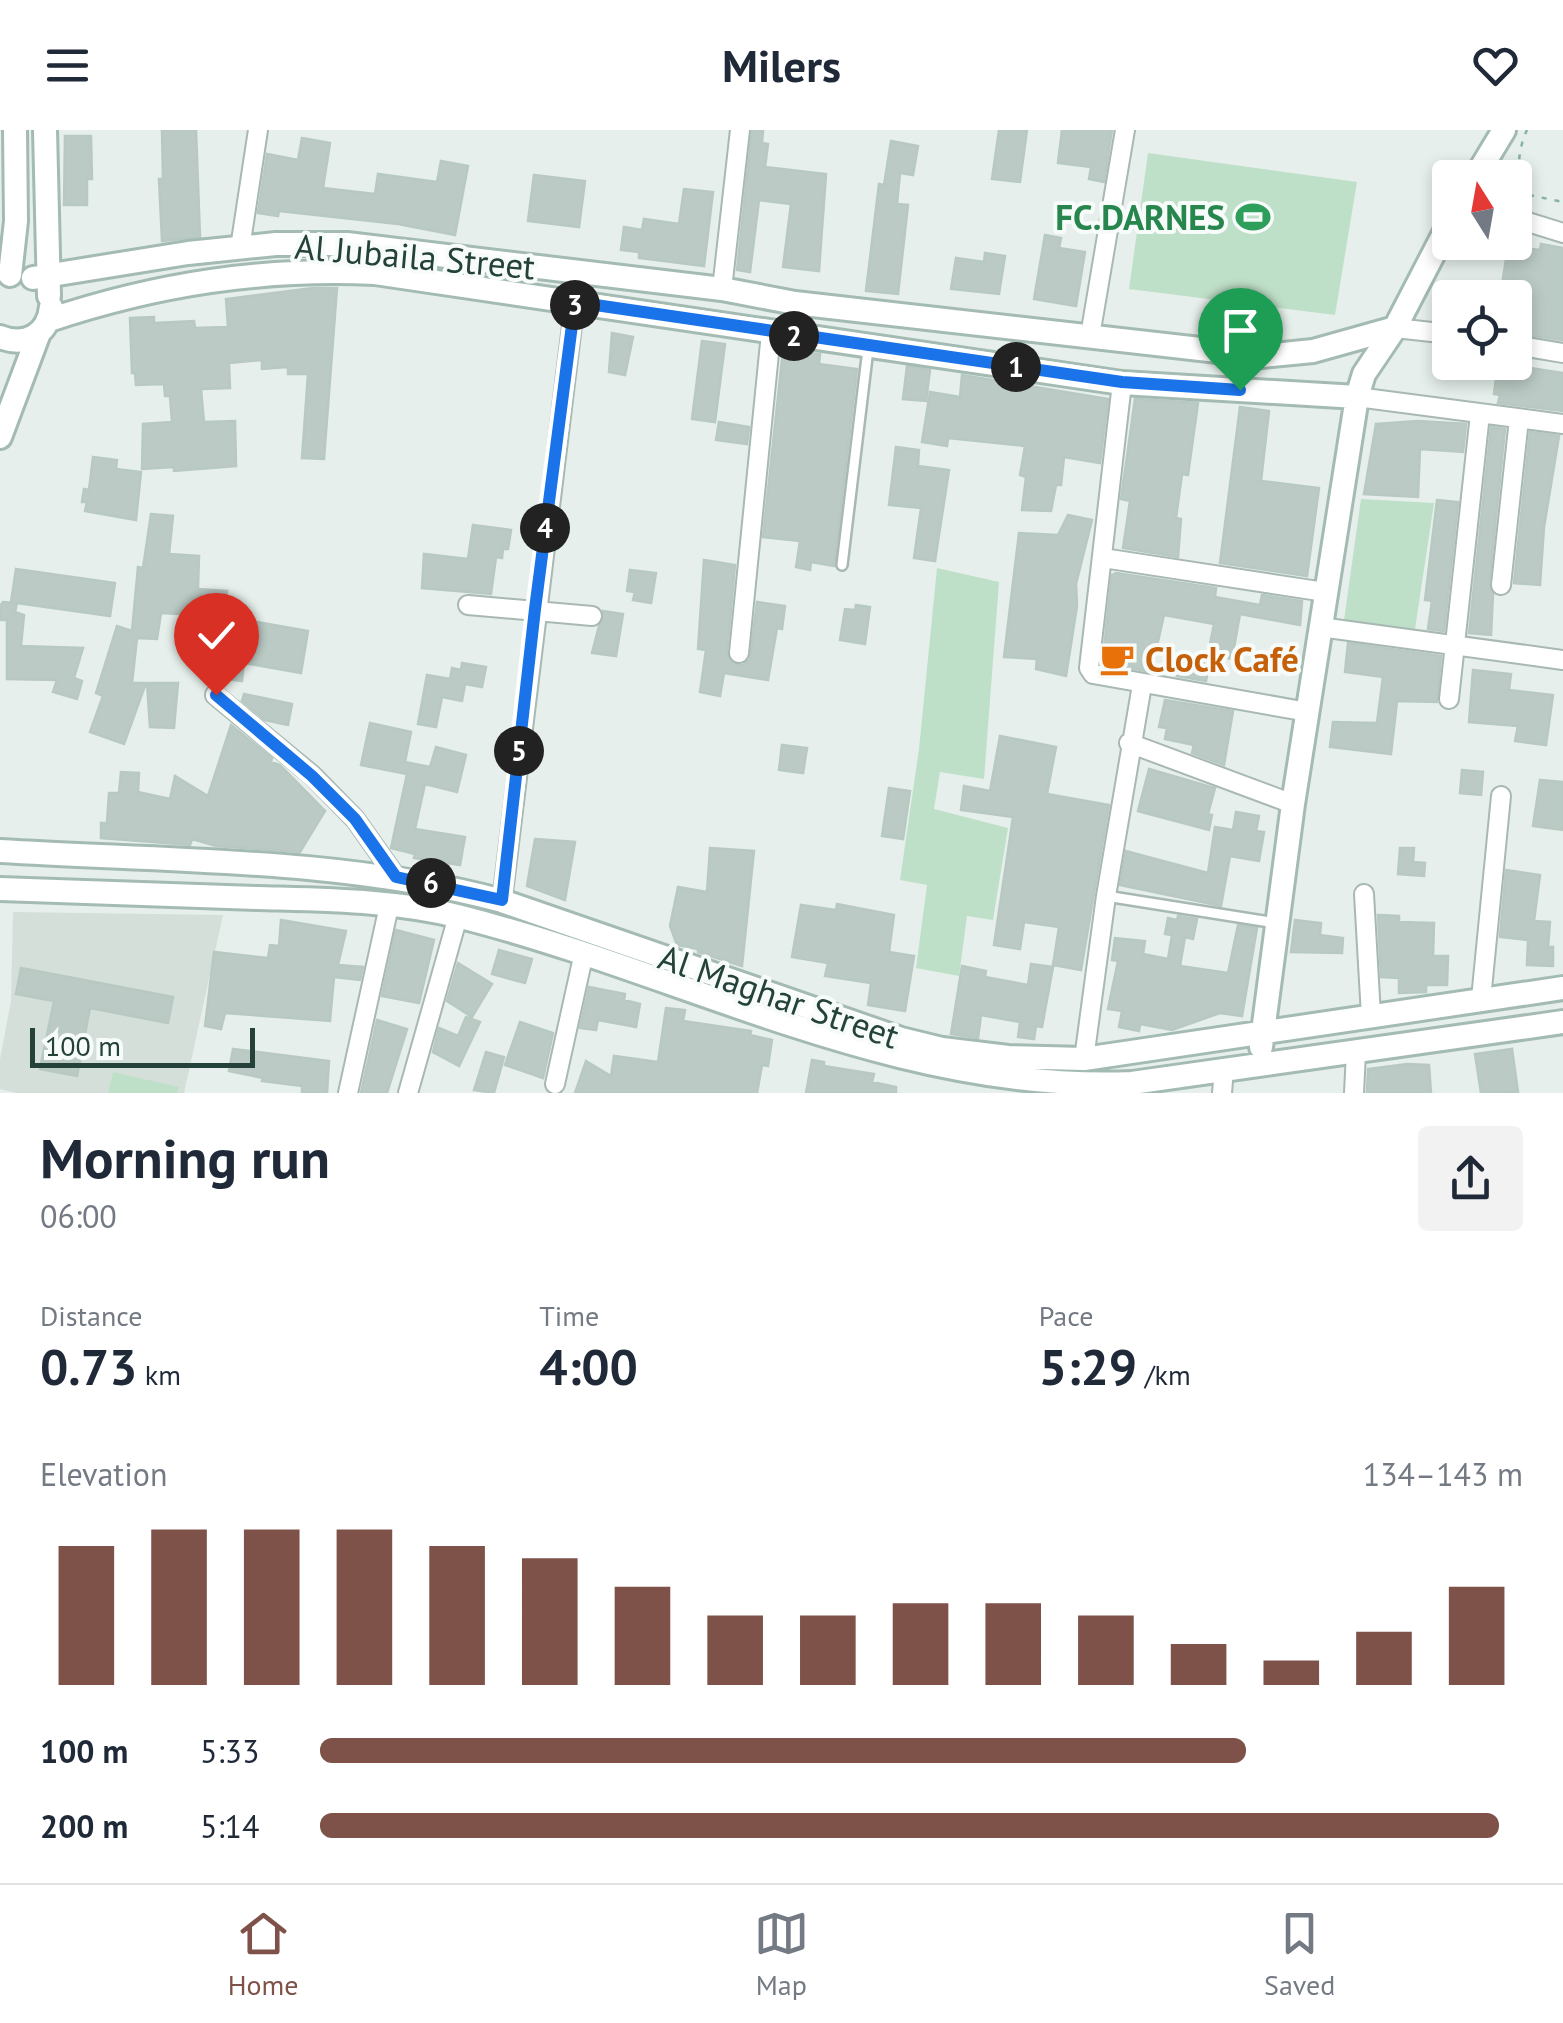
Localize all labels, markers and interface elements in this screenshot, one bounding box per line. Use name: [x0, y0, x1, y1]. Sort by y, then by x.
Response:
text: Milers: [722, 36, 841, 94]
icon: menu: [40, 38, 95, 93]
icon: heart: [1468, 38, 1523, 93]
north arrow: [1432, 160, 1532, 260]
map controls: [1432, 160, 1532, 380]
place label: FC.DARNES: [1055, 194, 1225, 240]
sports icon: FC.DARNES: [1234, 198, 1272, 236]
street label: Al Jubaila Street: [293, 223, 537, 289]
pin: 3: [550, 280, 600, 330]
button: locate: [1432, 280, 1532, 380]
text: 3: [567, 286, 583, 323]
pin: [1198, 288, 1283, 391]
icon: arrive: [1213, 303, 1268, 358]
pin: 2: [769, 311, 819, 361]
text: 2: [786, 317, 802, 354]
pin: 1: [991, 342, 1041, 392]
text: 1: [1008, 348, 1024, 385]
pin: 4: [520, 503, 570, 553]
text: 4: [537, 509, 553, 546]
pin: [174, 593, 259, 696]
icon: check: [189, 608, 244, 663]
place label: Clock Café: [1145, 636, 1299, 682]
cafe icon: Clock Café: [1098, 640, 1136, 678]
pin: 5: [494, 726, 544, 776]
text: 5: [511, 732, 527, 769]
pin: 6: [406, 858, 456, 908]
text: 6: [423, 864, 439, 901]
street label: Al Maghar Street: [653, 933, 905, 1059]
scale bar: [30, 1023, 255, 1068]
text: 100 m: [45, 1027, 121, 1064]
text: Morning run: [40, 1122, 330, 1193]
button: share: [1418, 1126, 1523, 1231]
text: 06:00: [40, 1195, 117, 1237]
text: Distance: [40, 1297, 143, 1334]
text: Time: [539, 1297, 599, 1334]
text: Pace: [1039, 1297, 1093, 1334]
text: 0.73: [40, 1334, 137, 1399]
text: 4:00: [539, 1334, 638, 1399]
text: 5:29: [1039, 1334, 1137, 1399]
text: km: [137, 1356, 181, 1393]
text: /km: [1137, 1356, 1191, 1393]
text: Elevation: [40, 1453, 167, 1495]
text: 134–143 m: [1363, 1453, 1523, 1495]
text: 100 m: [40, 1730, 128, 1772]
text: 5:33: [200, 1730, 259, 1772]
text: 200 m: [40, 1805, 128, 1847]
text: 5:14: [200, 1805, 259, 1847]
tab: Home: [228, 1906, 298, 2003]
tab: Map: [754, 1906, 809, 2003]
tab: Saved: [1264, 1906, 1335, 2003]

